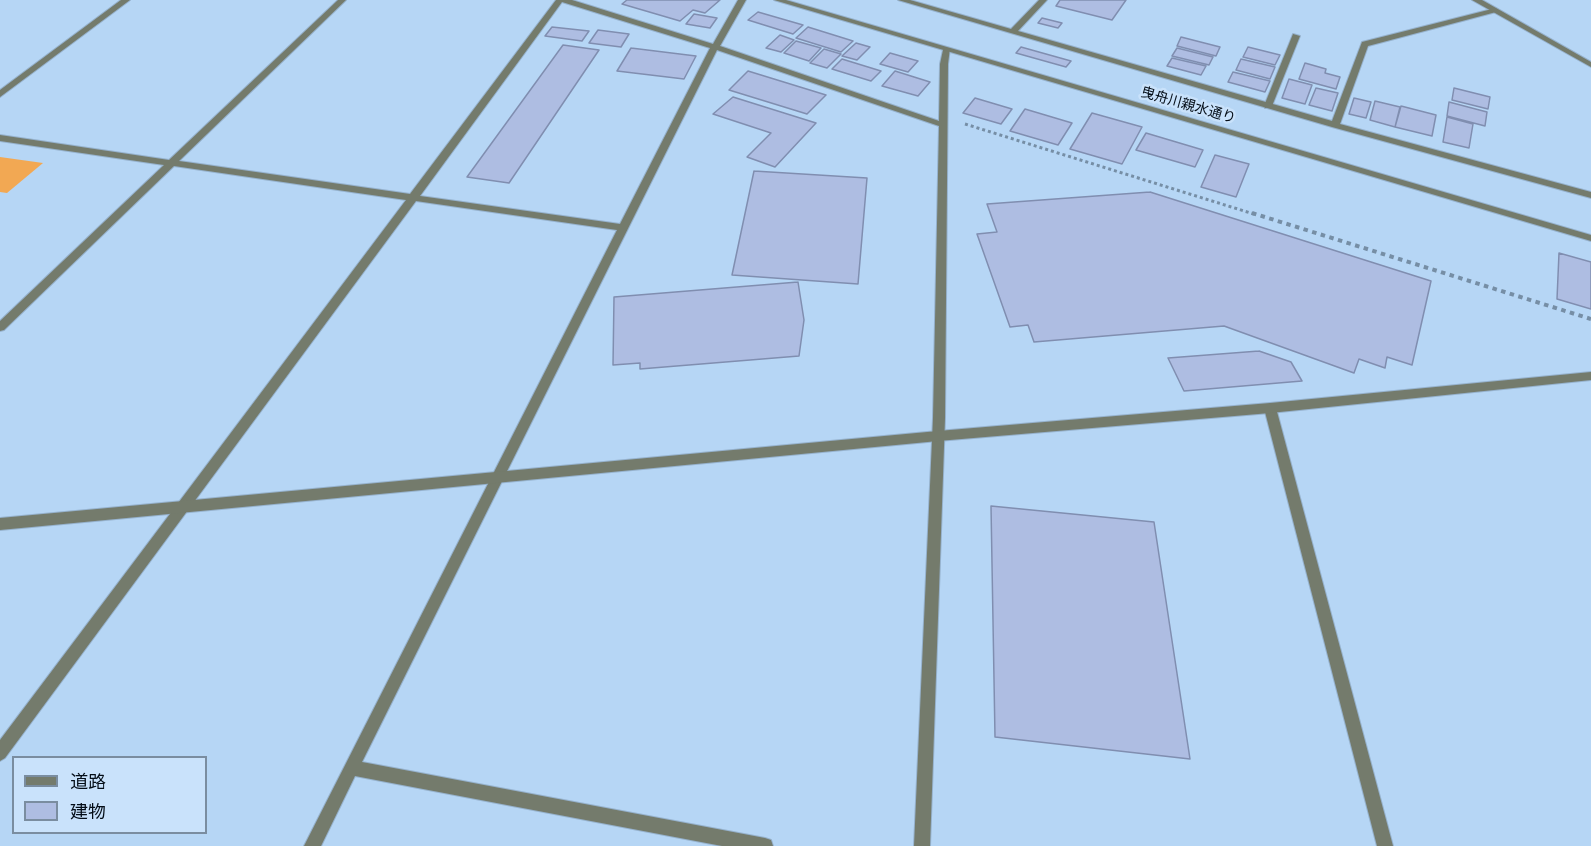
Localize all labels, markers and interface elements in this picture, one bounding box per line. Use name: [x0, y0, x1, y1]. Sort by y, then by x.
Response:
street label: 曳舟川親水通り: [1139, 84, 1237, 128]
legend: [12, 756, 207, 834]
text: 道路: [70, 769, 106, 794]
text: 建物: [70, 799, 106, 824]

